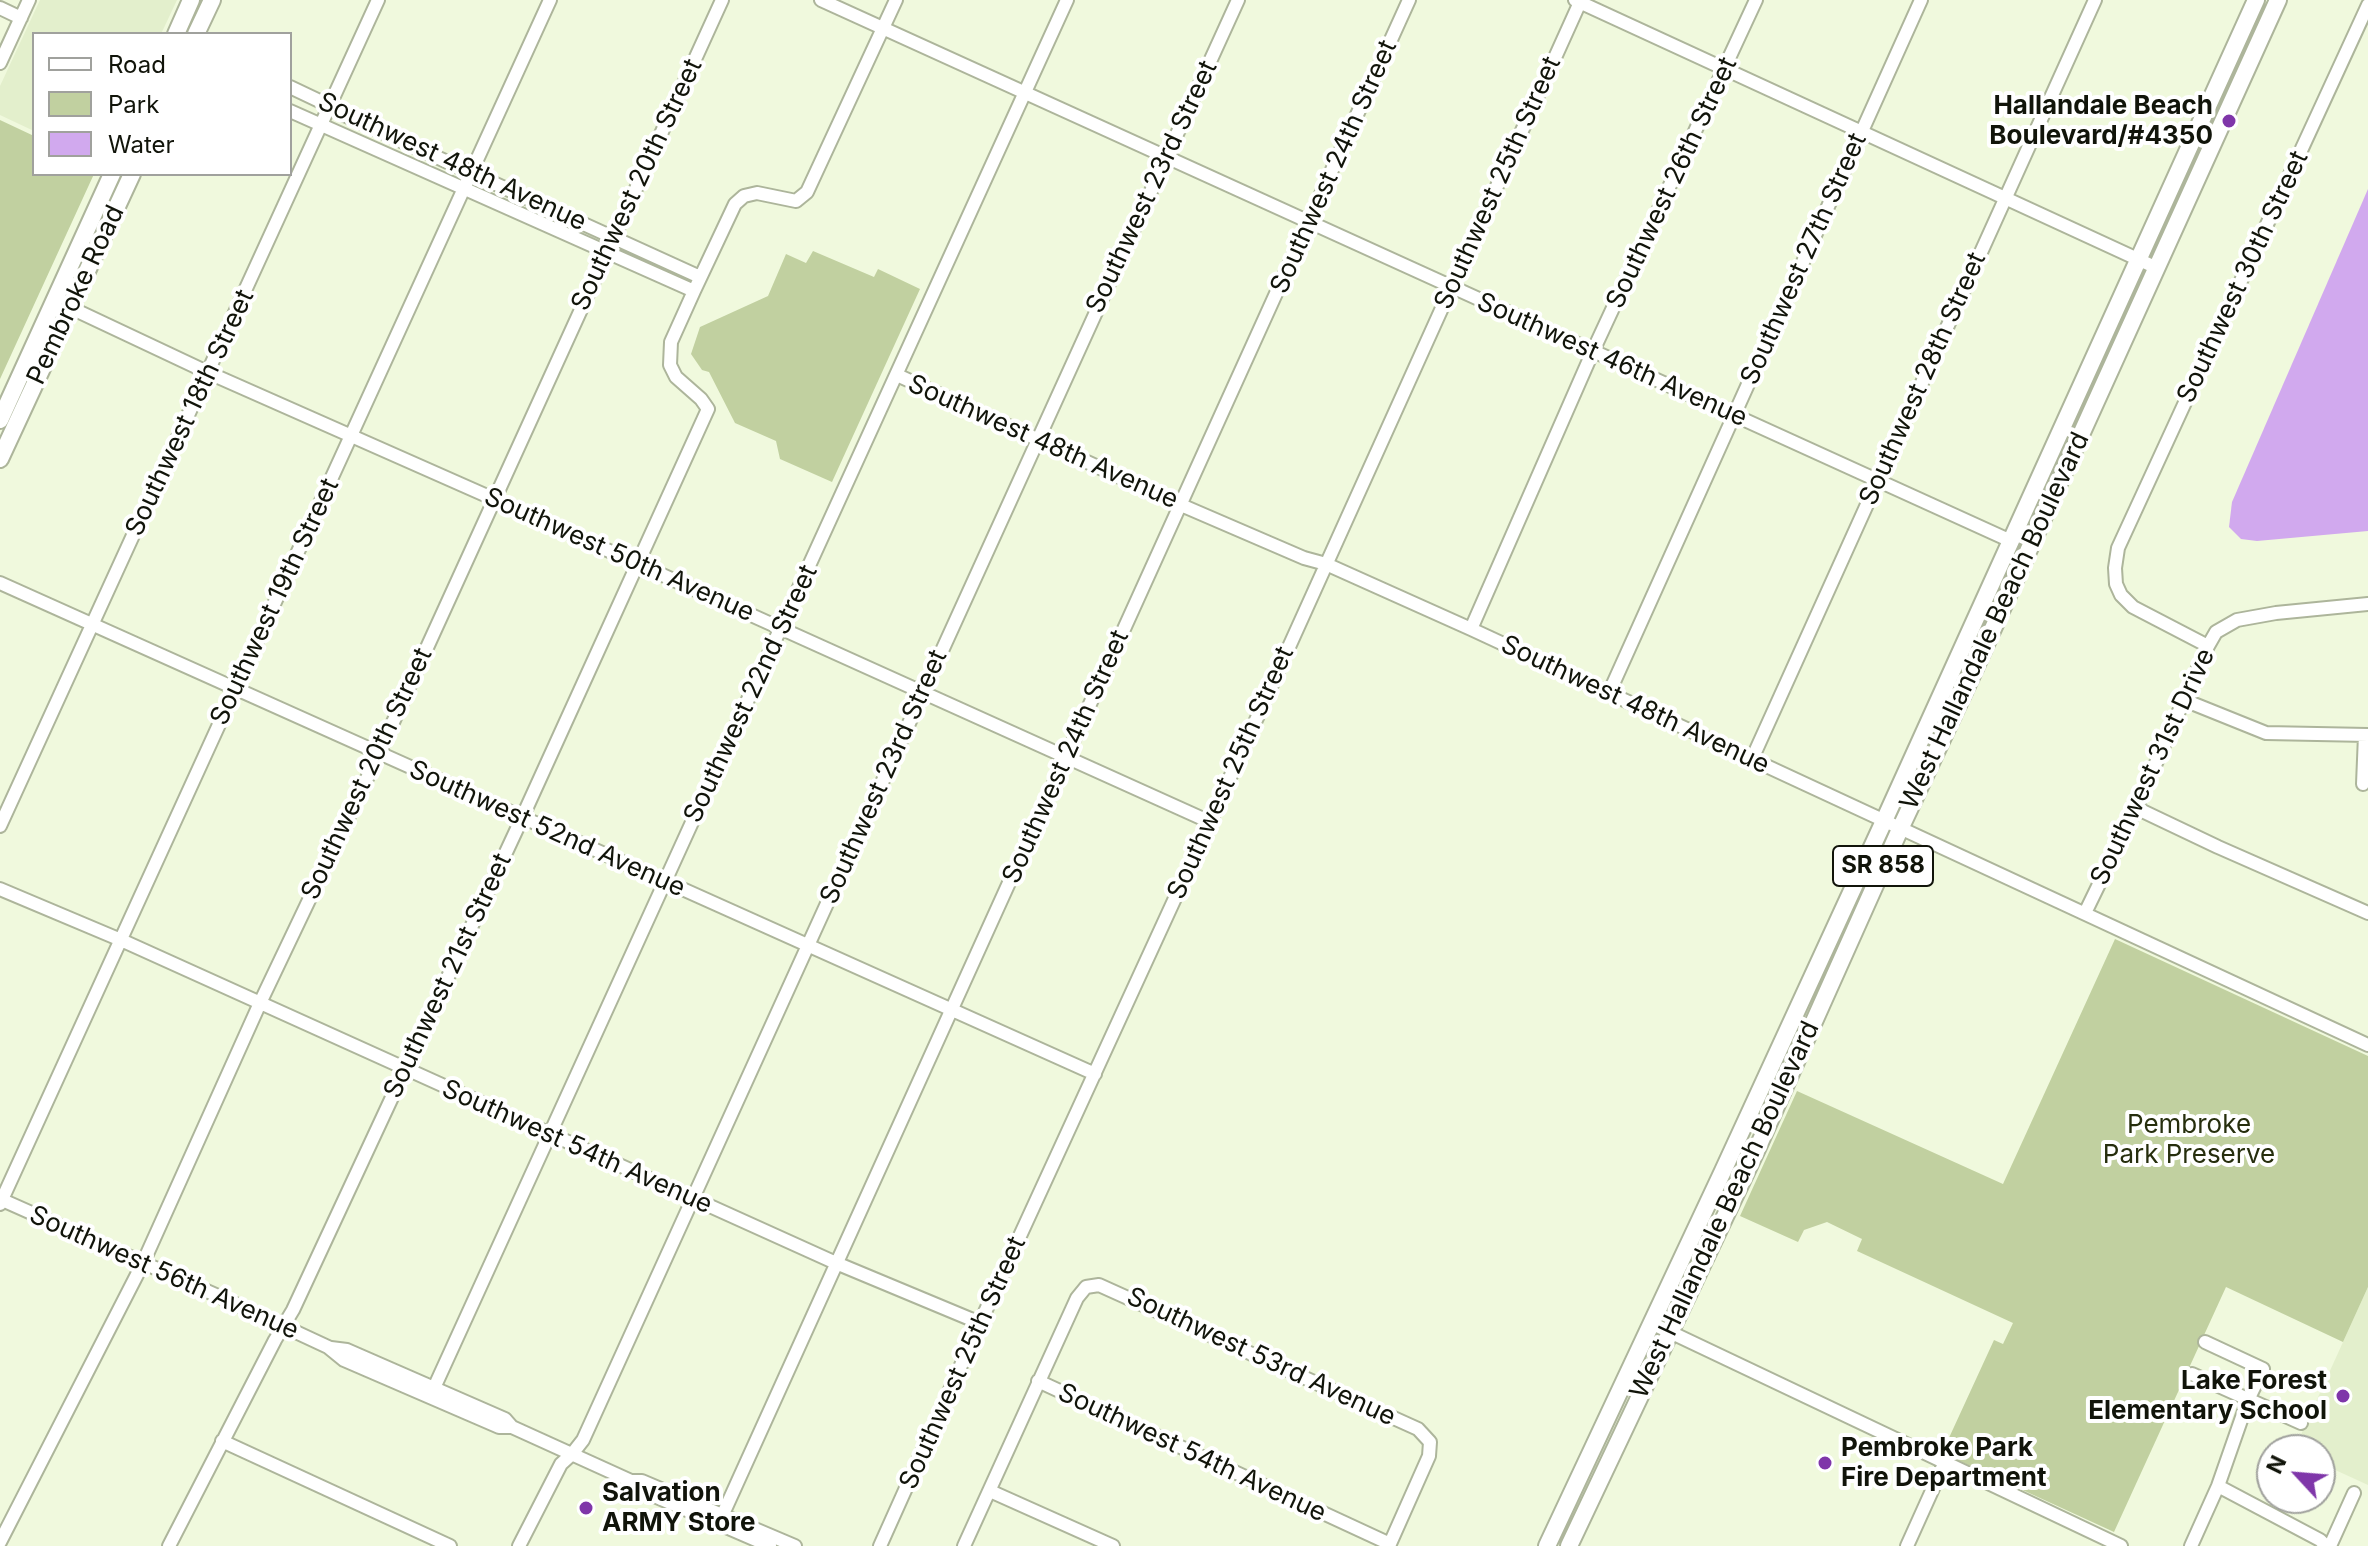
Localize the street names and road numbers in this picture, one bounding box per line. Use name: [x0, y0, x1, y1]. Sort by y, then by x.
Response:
street label: Southwest 24th Street: [1264, 36, 1404, 298]
street label: Southwest 25th Street: [1428, 52, 1568, 314]
street label: Southwest 26th Street: [1600, 52, 1744, 314]
street label: Southwest 20th Street: [565, 54, 709, 316]
street label: Southwest 23rd Street: [1080, 56, 1224, 318]
street label: Southwest 48th Avenue: [313, 86, 591, 238]
street label: Southwest 27th Street: [1734, 128, 1874, 390]
street label: Southwest 30th Street: [2171, 146, 2315, 408]
street label: Pembroke Road: [21, 200, 131, 390]
street label: Southwest 28th Street: [1853, 248, 1993, 510]
street label: Southwest 18th Street: [119, 285, 261, 541]
street label: Southwest 46th Avenue: [1472, 286, 1752, 434]
street label: Southwest 48th Avenue: [903, 368, 1183, 516]
street label: West Hallandale Beach Boulevard: [1894, 427, 2096, 815]
street label: Southwest 19th Street: [204, 474, 346, 730]
street label: Southwest 50th Avenue: [479, 481, 759, 629]
street label: Southwest 22nd Street: [678, 560, 824, 828]
street label: Southwest 24th Street: [996, 626, 1136, 888]
street label: Southwest 48th Avenue: [1496, 629, 1774, 781]
street label: Southwest 25th Street: [1161, 642, 1301, 904]
street label: Southwest 20th Street: [295, 643, 439, 905]
street label: Southwest 31st Drive: [2084, 644, 2222, 890]
street label: Southwest 23rd Street: [814, 645, 954, 909]
street label: Southwest 52nd Avenue: [404, 754, 690, 904]
road number: SR 858: [1833, 846, 1933, 886]
street label: Southwest 21st Street: [378, 849, 518, 1103]
street label: West Hallandale Beach Boulevard: [1624, 1016, 1826, 1404]
street label: Southwest 54th Avenue: [437, 1073, 717, 1221]
street label: Southwest 56th Avenue: [25, 1199, 303, 1347]
street label: Southwest 25th Street: [893, 1232, 1033, 1494]
street label: Southwest 53rd Avenue: [1122, 1281, 1400, 1433]
street label: Southwest 54th Avenue: [1053, 1377, 1331, 1529]

